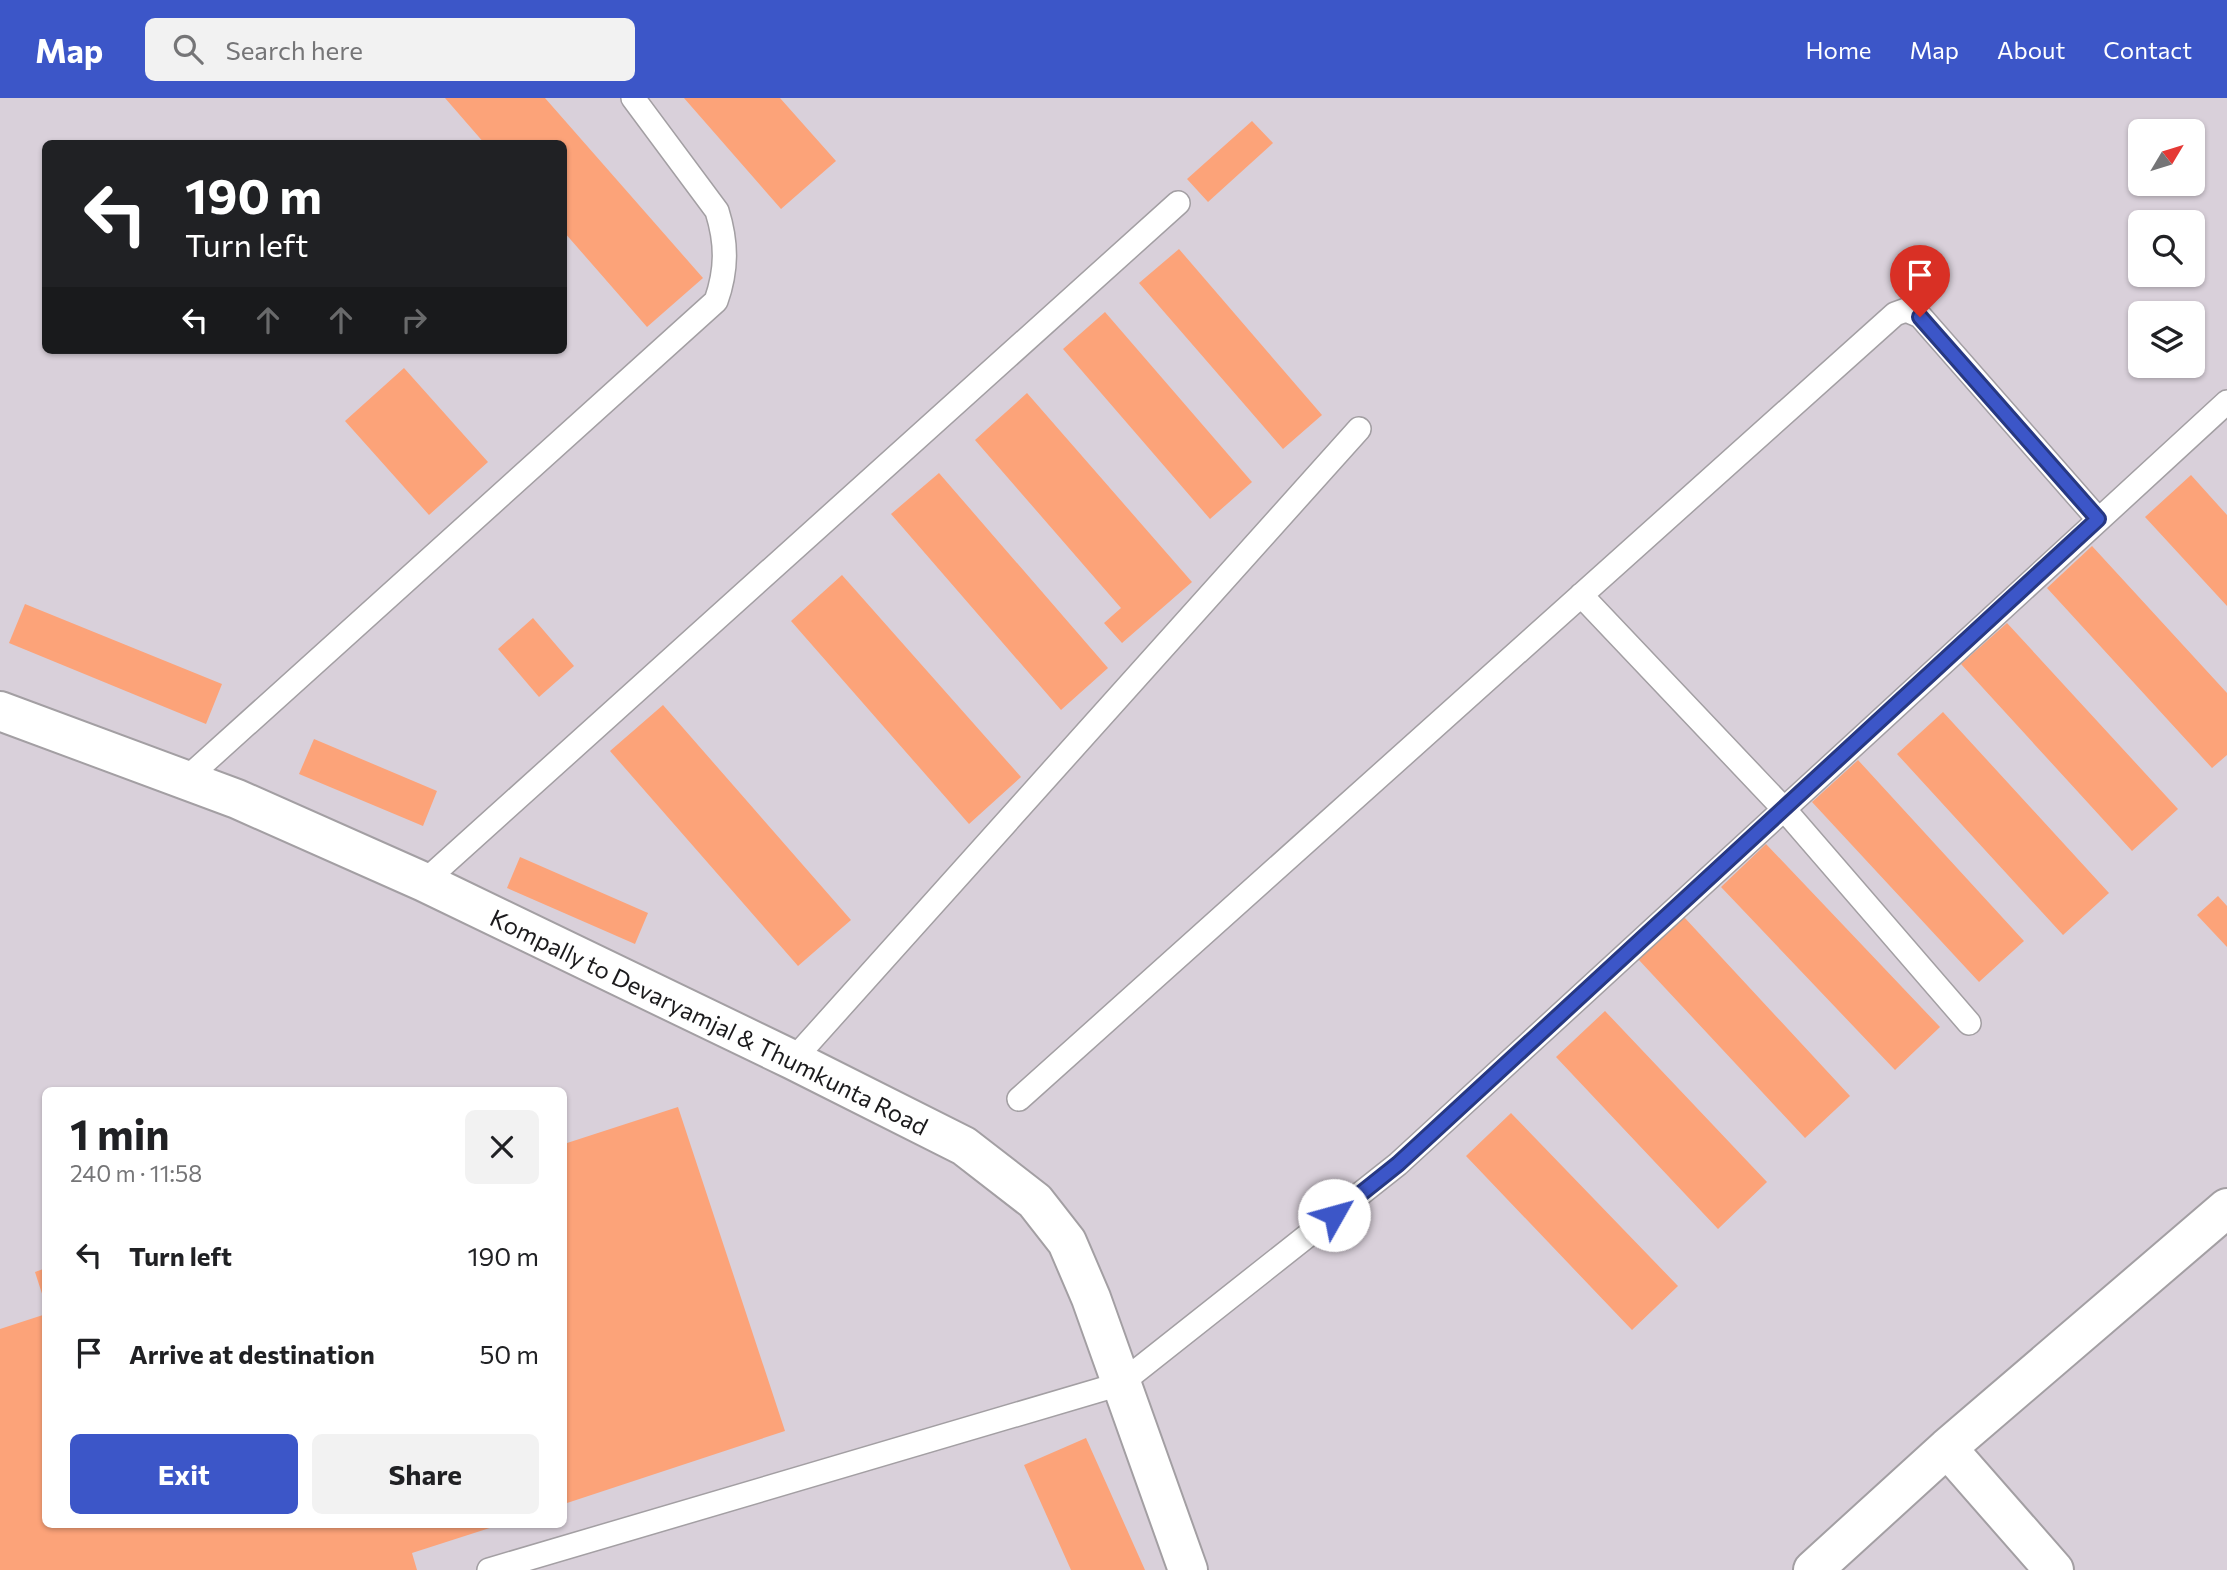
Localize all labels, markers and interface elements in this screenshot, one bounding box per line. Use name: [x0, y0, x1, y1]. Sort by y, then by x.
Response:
search box: [145, 18, 635, 81]
text: Map: [35, 29, 103, 70]
icon: search: [169, 30, 207, 68]
text: Search here: [225, 34, 363, 65]
text: Home: [1806, 35, 1872, 64]
text: Map: [1910, 35, 1959, 64]
text: About: [1997, 35, 2065, 64]
text: Contact: [2103, 35, 2192, 64]
north arrow: [2128, 119, 2205, 196]
map controls: [2128, 119, 2205, 378]
text: 190 m: [185, 164, 322, 224]
icon: left: [70, 168, 161, 259]
button: search: [2128, 210, 2205, 287]
text: Turn left: [185, 224, 309, 264]
pin: [1890, 245, 1950, 317]
icon: arrive: [1901, 256, 1939, 294]
icon: left: [176, 301, 214, 339]
icon: ahead: [249, 301, 287, 339]
icon: ahead: [322, 301, 360, 339]
icon: right: [395, 301, 433, 339]
button: layers: [2128, 301, 2205, 378]
street label: Kompally to Devaryamjal & Thumkunta Road: [486, 902, 933, 1140]
text: 1 min: [70, 1107, 170, 1159]
button: close: [465, 1110, 539, 1184]
text: 240 m · 11:58: [70, 1159, 202, 1187]
position arrow: [1297, 1178, 1371, 1252]
icon: left: [70, 1236, 108, 1274]
text: Turn left: [129, 1240, 232, 1271]
text: 190 m: [467, 1240, 539, 1271]
icon: arrive: [70, 1334, 108, 1372]
text: Arrive at destination: [129, 1338, 375, 1369]
text: 50 m: [479, 1338, 539, 1369]
button: Exit: [70, 1434, 298, 1514]
button: Share: [312, 1434, 539, 1514]

